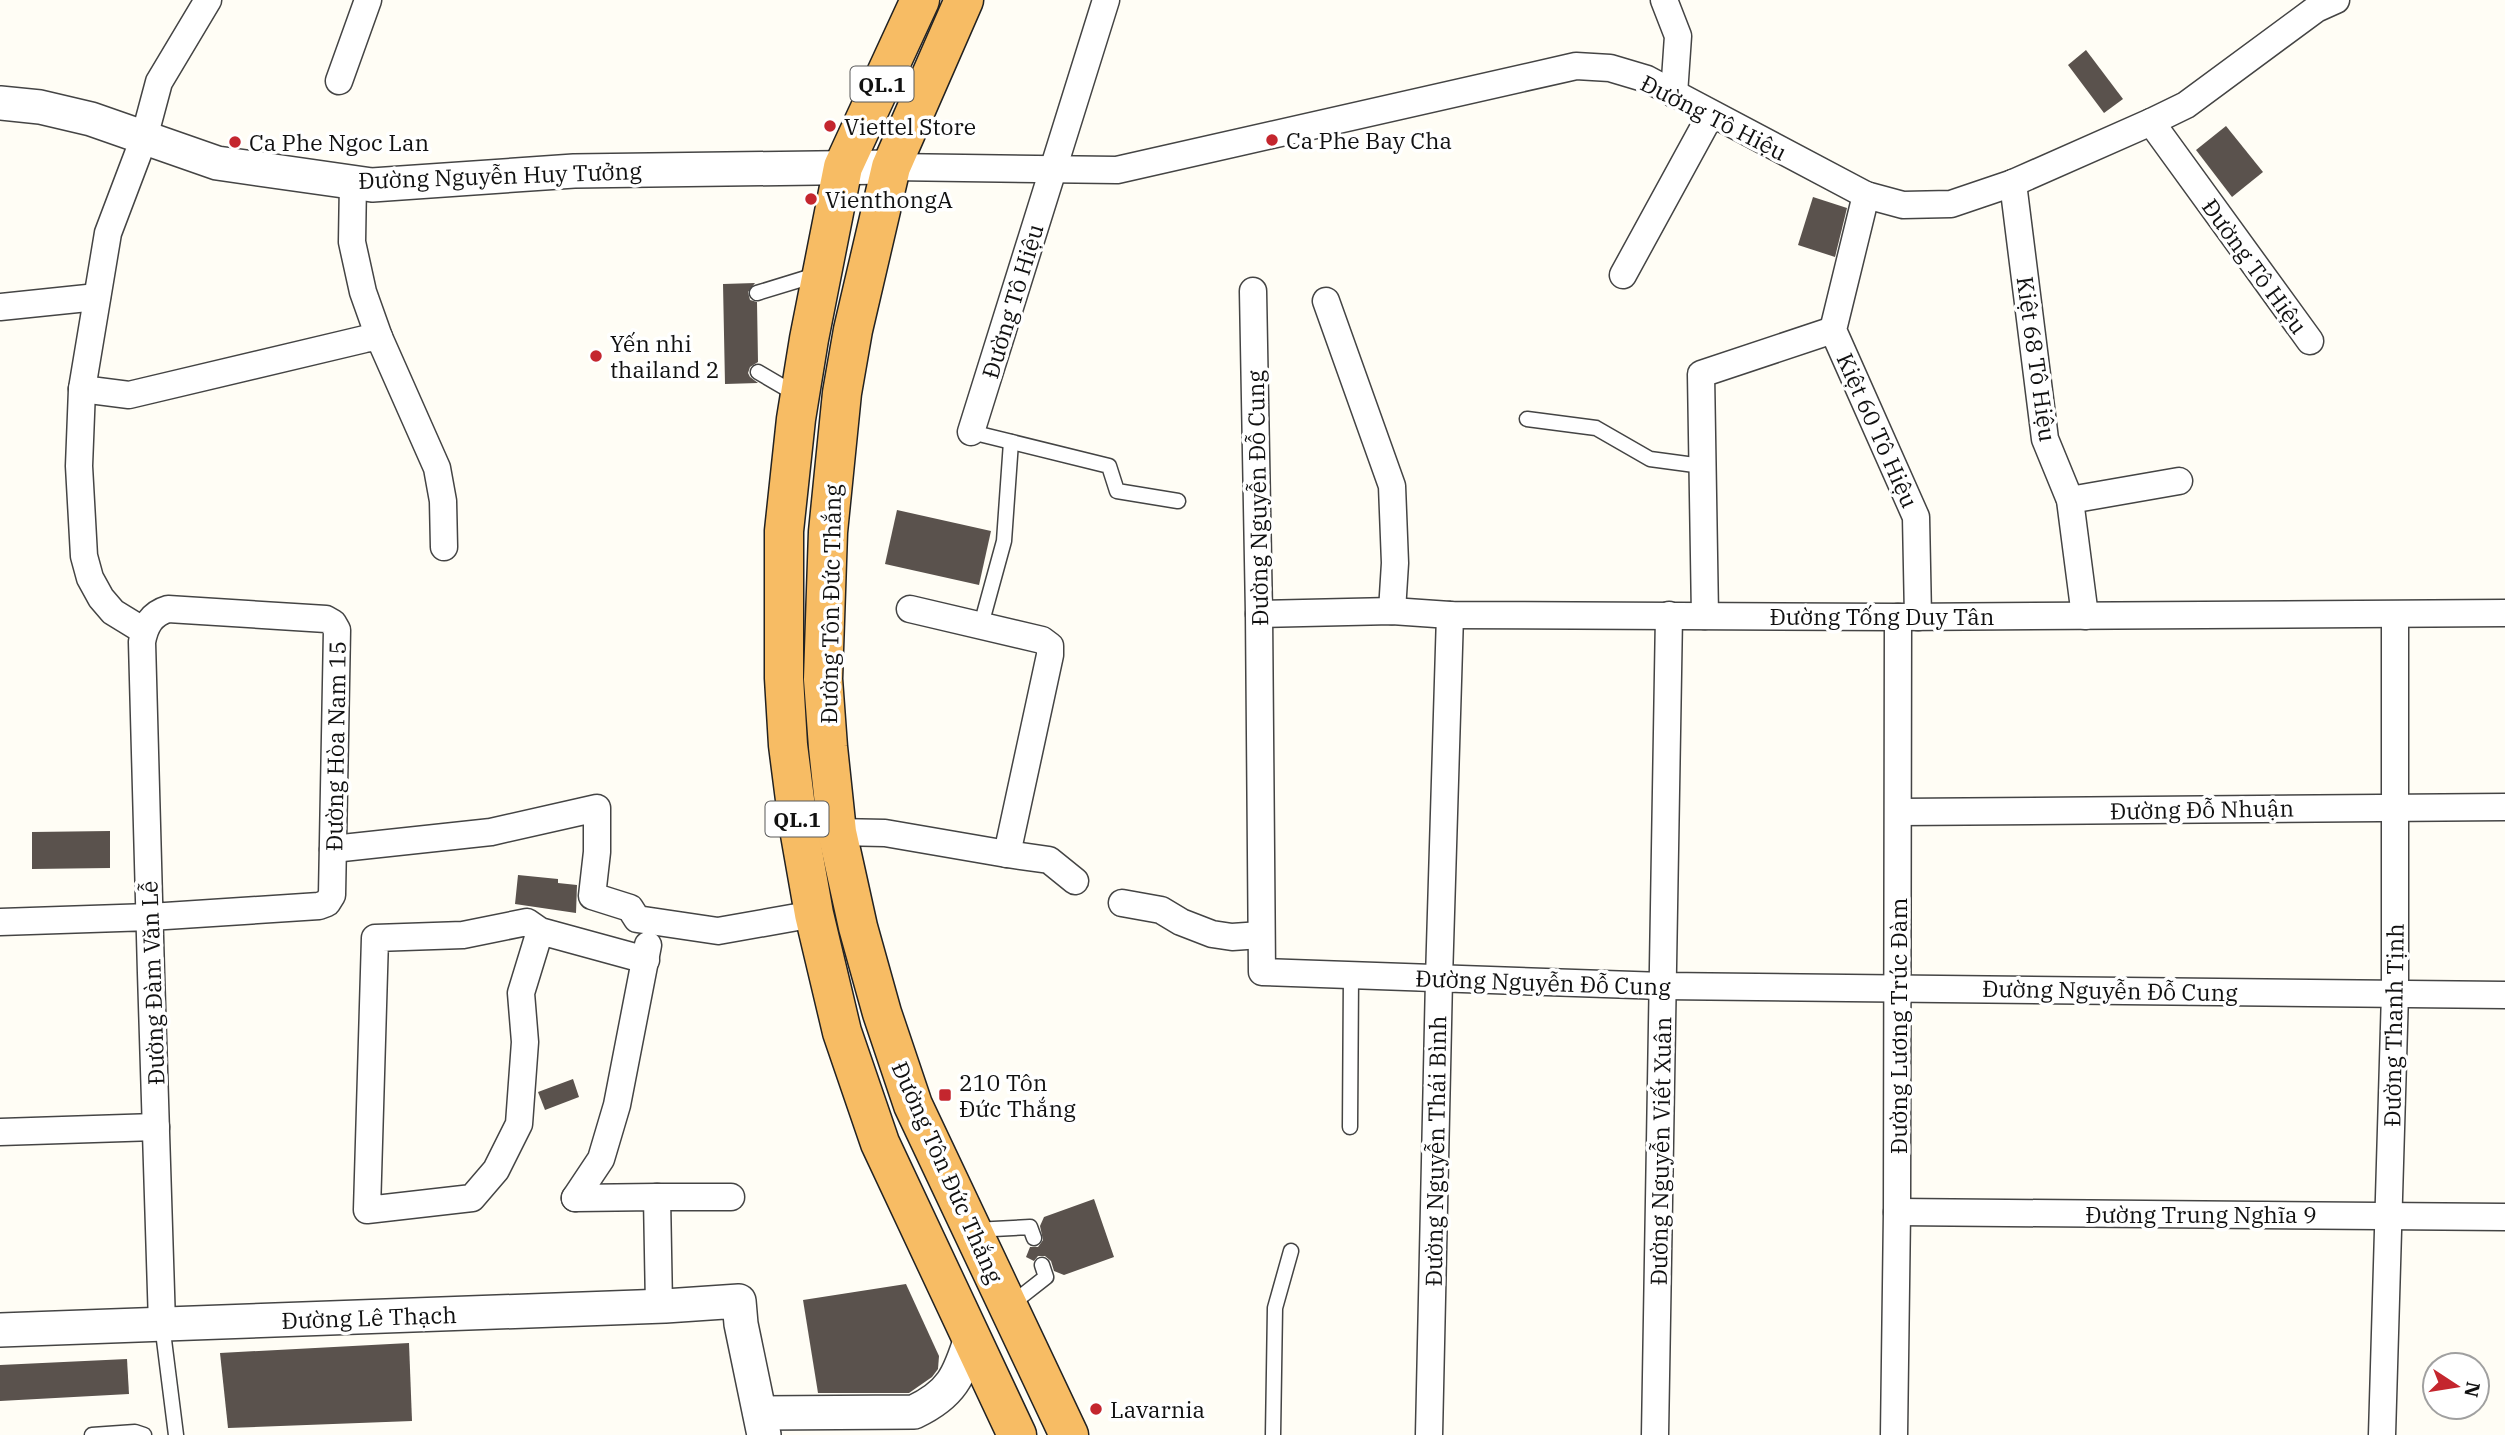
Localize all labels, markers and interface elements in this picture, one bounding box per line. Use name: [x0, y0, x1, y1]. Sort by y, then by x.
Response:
road number: QL.1: [850, 66, 914, 102]
street label: Đường Tô Hiệu: [1636, 67, 1792, 167]
place label: Viettel Store: [844, 111, 976, 141]
marker: Viettel Store: [822, 118, 838, 134]
place label: Ca Phe Bay Cha: [1286, 125, 1452, 155]
place label: Ca Phe Ngoc Lan: [249, 127, 429, 157]
marker: Ca Phe Bay Cha: [1264, 132, 1280, 148]
marker: Ca Phe Ngoc Lan: [227, 134, 243, 150]
street label: Đường Nguyễn Huy Tưởng: [358, 155, 643, 195]
place label: VienthongA: [825, 184, 953, 214]
marker: VienthongA: [803, 191, 819, 207]
street label: Đường Tô Hiệu: [2196, 192, 2314, 340]
street label: Đường Tô Hiệu: [974, 220, 1050, 382]
street label: Kiệt 68 Tô Hiệu: [2011, 275, 2063, 443]
place label: Yến nhi thailand 2: [610, 328, 720, 384]
marker: Yến nhi thailand 2: [588, 348, 604, 364]
street label: Kiệt 60 Tô Hiệu: [1830, 348, 1926, 512]
street label: Đường Nguyễn Đỗ Cung: [1240, 369, 1274, 626]
street label: Đường Tôn Đức Thắng: [813, 483, 847, 724]
street label: Đường Tống Duy Tân: [1770, 601, 1994, 631]
street label: Đường Hòa Nam 15: [318, 641, 352, 851]
street label: Đường Đỗ Nhuận: [2110, 792, 2294, 826]
road number: QL.1: [766, 802, 828, 836]
street label: Đường Đàm Văn Lễ: [133, 880, 171, 1086]
street label: Đường Lương Trúc Đàm: [1883, 898, 1913, 1154]
street label: Đường Thanh Tịnh: [2376, 923, 2410, 1127]
street label: Đường Nguyễn Đỗ Cung: [1415, 963, 1672, 1001]
street label: Đường Nguyễn Đỗ Cung: [1982, 973, 2239, 1007]
street label: Đường Nguyễn Thái Bình: [1418, 1015, 1452, 1287]
street label: Đường Nguyễn Viết Xuân: [1643, 1016, 1677, 1286]
street label: Đường Tôn Đức Thắng: [886, 1056, 1011, 1288]
place label: 210 Tôn Đức Thắng: [959, 1067, 1076, 1123]
marker: 210 Tôn Đức Thắng: [937, 1087, 953, 1103]
street label: Đường Trung Nghĩa 9: [2085, 1199, 2317, 1229]
street label: Đường Lê Thạch: [281, 1299, 457, 1335]
north arrow: [2421, 1351, 2491, 1421]
text: N: [2459, 1380, 2486, 1399]
place label: Lavarnia: [1110, 1394, 1205, 1424]
marker: Lavarnia: [1088, 1401, 1104, 1417]

